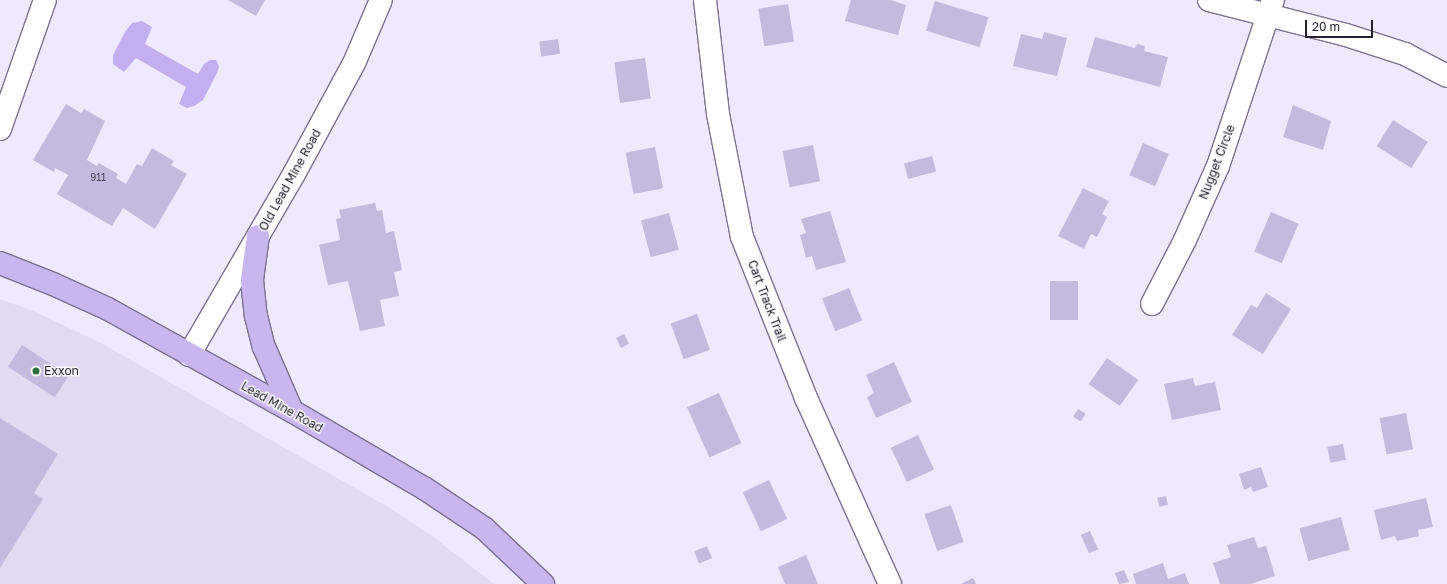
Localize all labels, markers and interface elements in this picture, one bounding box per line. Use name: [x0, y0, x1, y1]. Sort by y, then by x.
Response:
scale bar: [1307, 12, 1375, 38]
text: 20 m: [1312, 19, 1340, 34]
street label: Nugget Circle: [1196, 123, 1238, 201]
street label: Old Lead Mine Road: [256, 127, 324, 233]
house number: 911: [90, 172, 106, 184]
street label: Cart Track Trail: [745, 258, 789, 344]
place label: Exxon: [44, 364, 79, 378]
marker: Exxon: [31, 366, 41, 376]
street label: Lead Mine Road: [239, 379, 325, 435]

